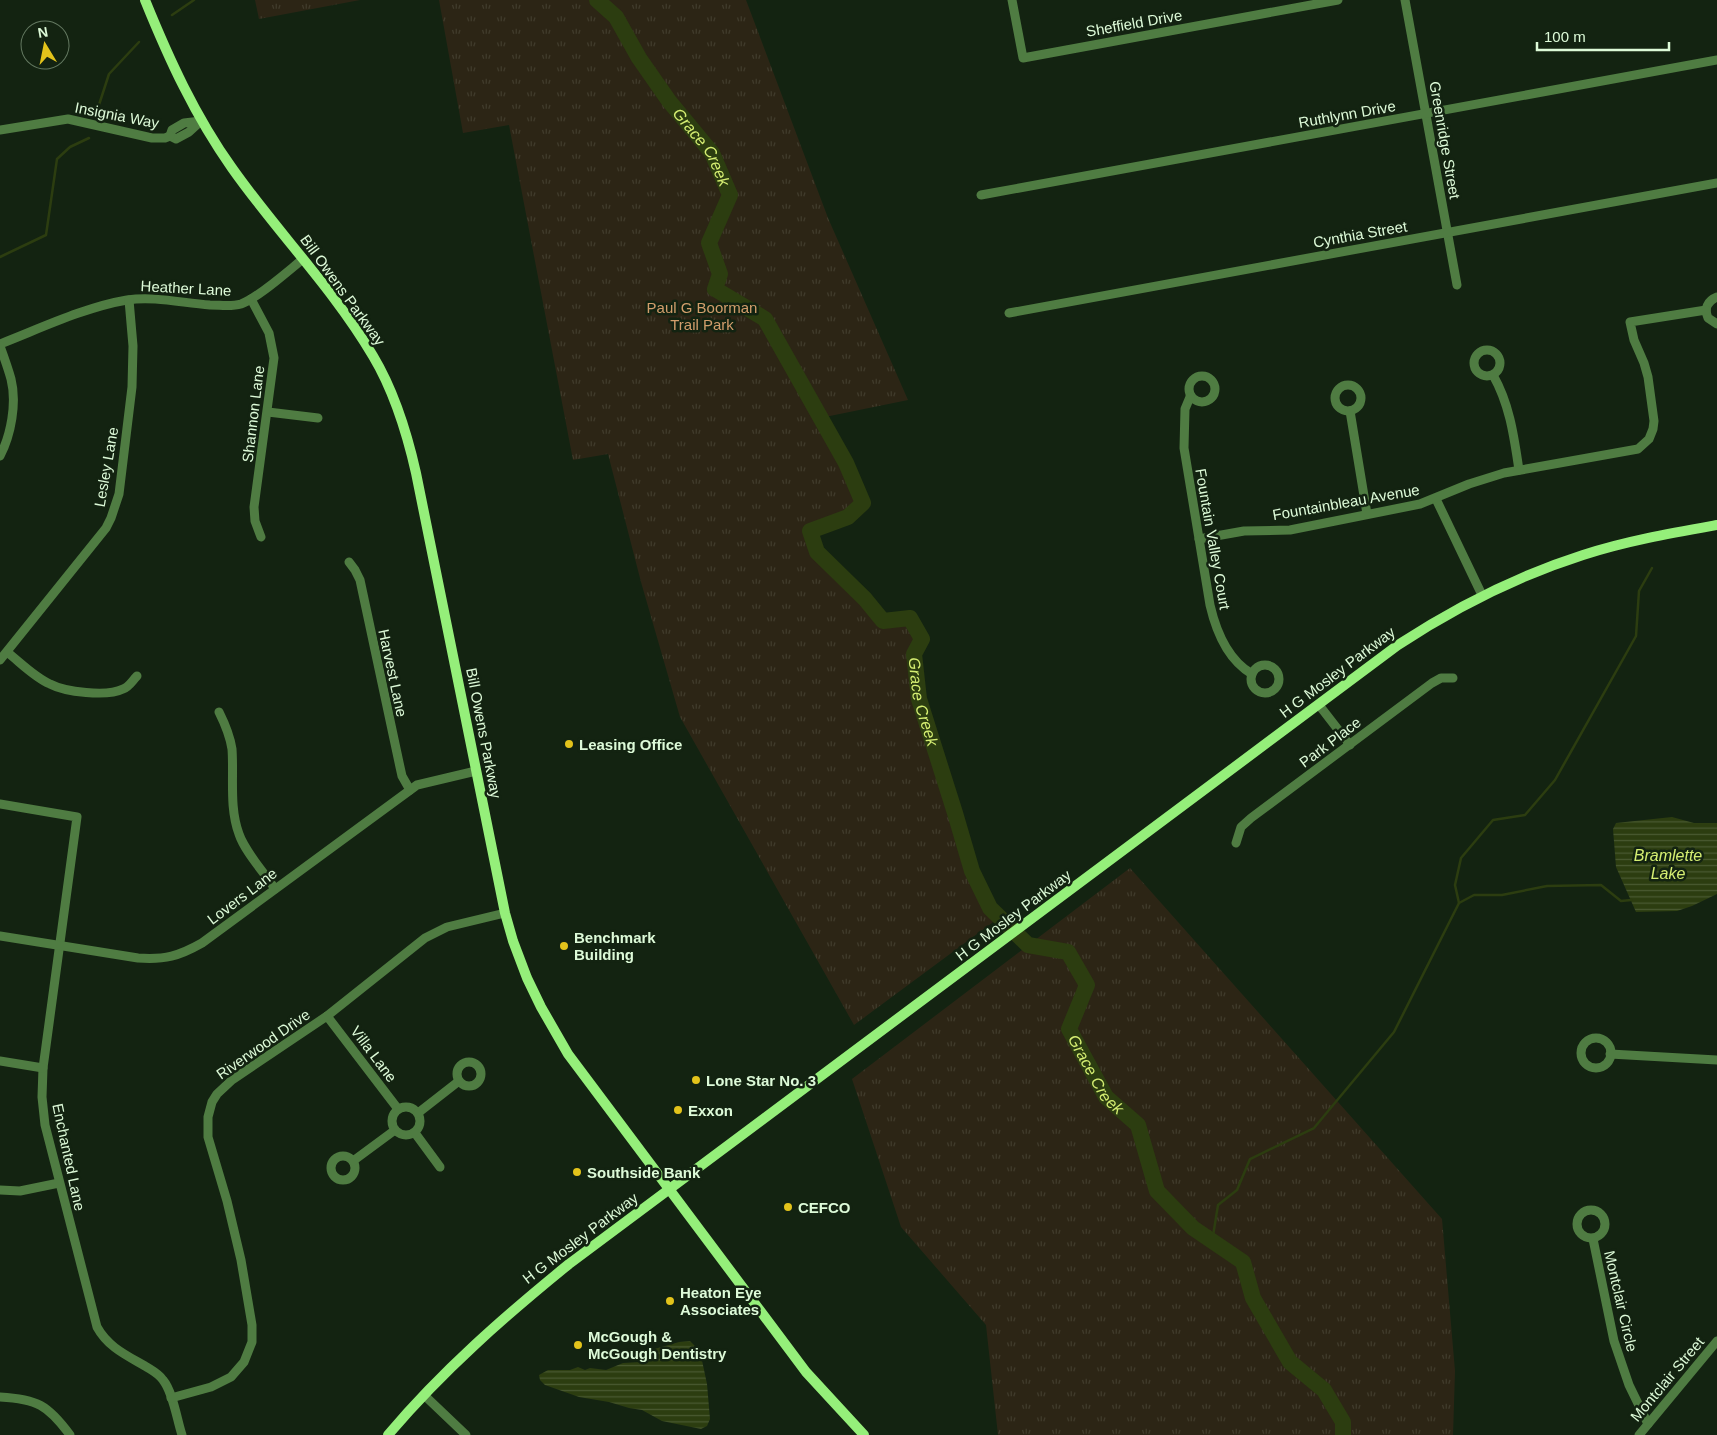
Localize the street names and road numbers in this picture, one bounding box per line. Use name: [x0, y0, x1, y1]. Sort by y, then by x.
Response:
street label: Sheffield Drive: [1085, 6, 1183, 40]
street label: Greenridge Street: [1426, 80, 1464, 201]
street label: Ruthlynn Drive: [1297, 97, 1397, 131]
street label: Insignia Way: [74, 99, 161, 132]
street label: Cynthia Street: [1312, 217, 1409, 251]
street label: Bill Owens Parkway: [297, 231, 389, 349]
street label: Heather Lane: [140, 277, 232, 299]
street label: Shannon Lane: [239, 365, 267, 463]
street label: Lesley Lane: [91, 426, 121, 508]
street label: Fountain Valley Court: [1192, 467, 1234, 612]
street label: Fountainbleau Avenue: [1271, 481, 1421, 523]
street label: H G Mosley Parkway: [1276, 623, 1398, 721]
street label: Harvest Lane: [375, 628, 411, 718]
street label: Bill Owens Parkway: [463, 666, 505, 800]
street label: Park Place: [1296, 713, 1364, 771]
street label: Lovers Lane: [204, 864, 280, 928]
street label: H G Mosley Parkway: [952, 866, 1074, 964]
street label: Riverwood Drive: [213, 1005, 313, 1083]
street label: Villa Lane: [347, 1023, 401, 1085]
street label: Enchanted Lane: [49, 1102, 89, 1212]
street label: H G Mosley Parkway: [519, 1189, 641, 1287]
street label: Montclair Circle: [1601, 1249, 1641, 1353]
street label: Montclair Street: [1627, 1333, 1708, 1425]

